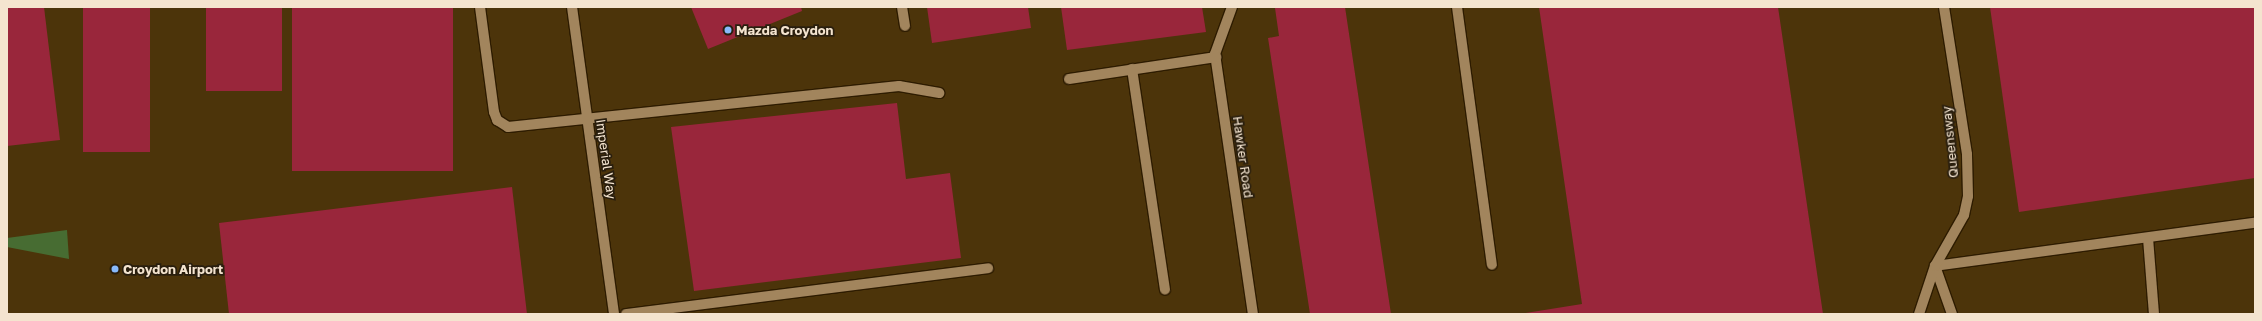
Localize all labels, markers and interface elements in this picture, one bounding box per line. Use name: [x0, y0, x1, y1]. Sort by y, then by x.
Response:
place label: Mazda Croydon: [736, 22, 833, 38]
marker: Mazda Croydon: [723, 25, 733, 35]
street label: Queensway: [1938, 105, 1962, 179]
street label: Hawker Road: [1230, 115, 1256, 199]
street label: Imperial Way: [593, 118, 619, 200]
place label: Croydon Airport: [123, 261, 223, 277]
marker: Croydon Airport: [110, 264, 120, 274]

